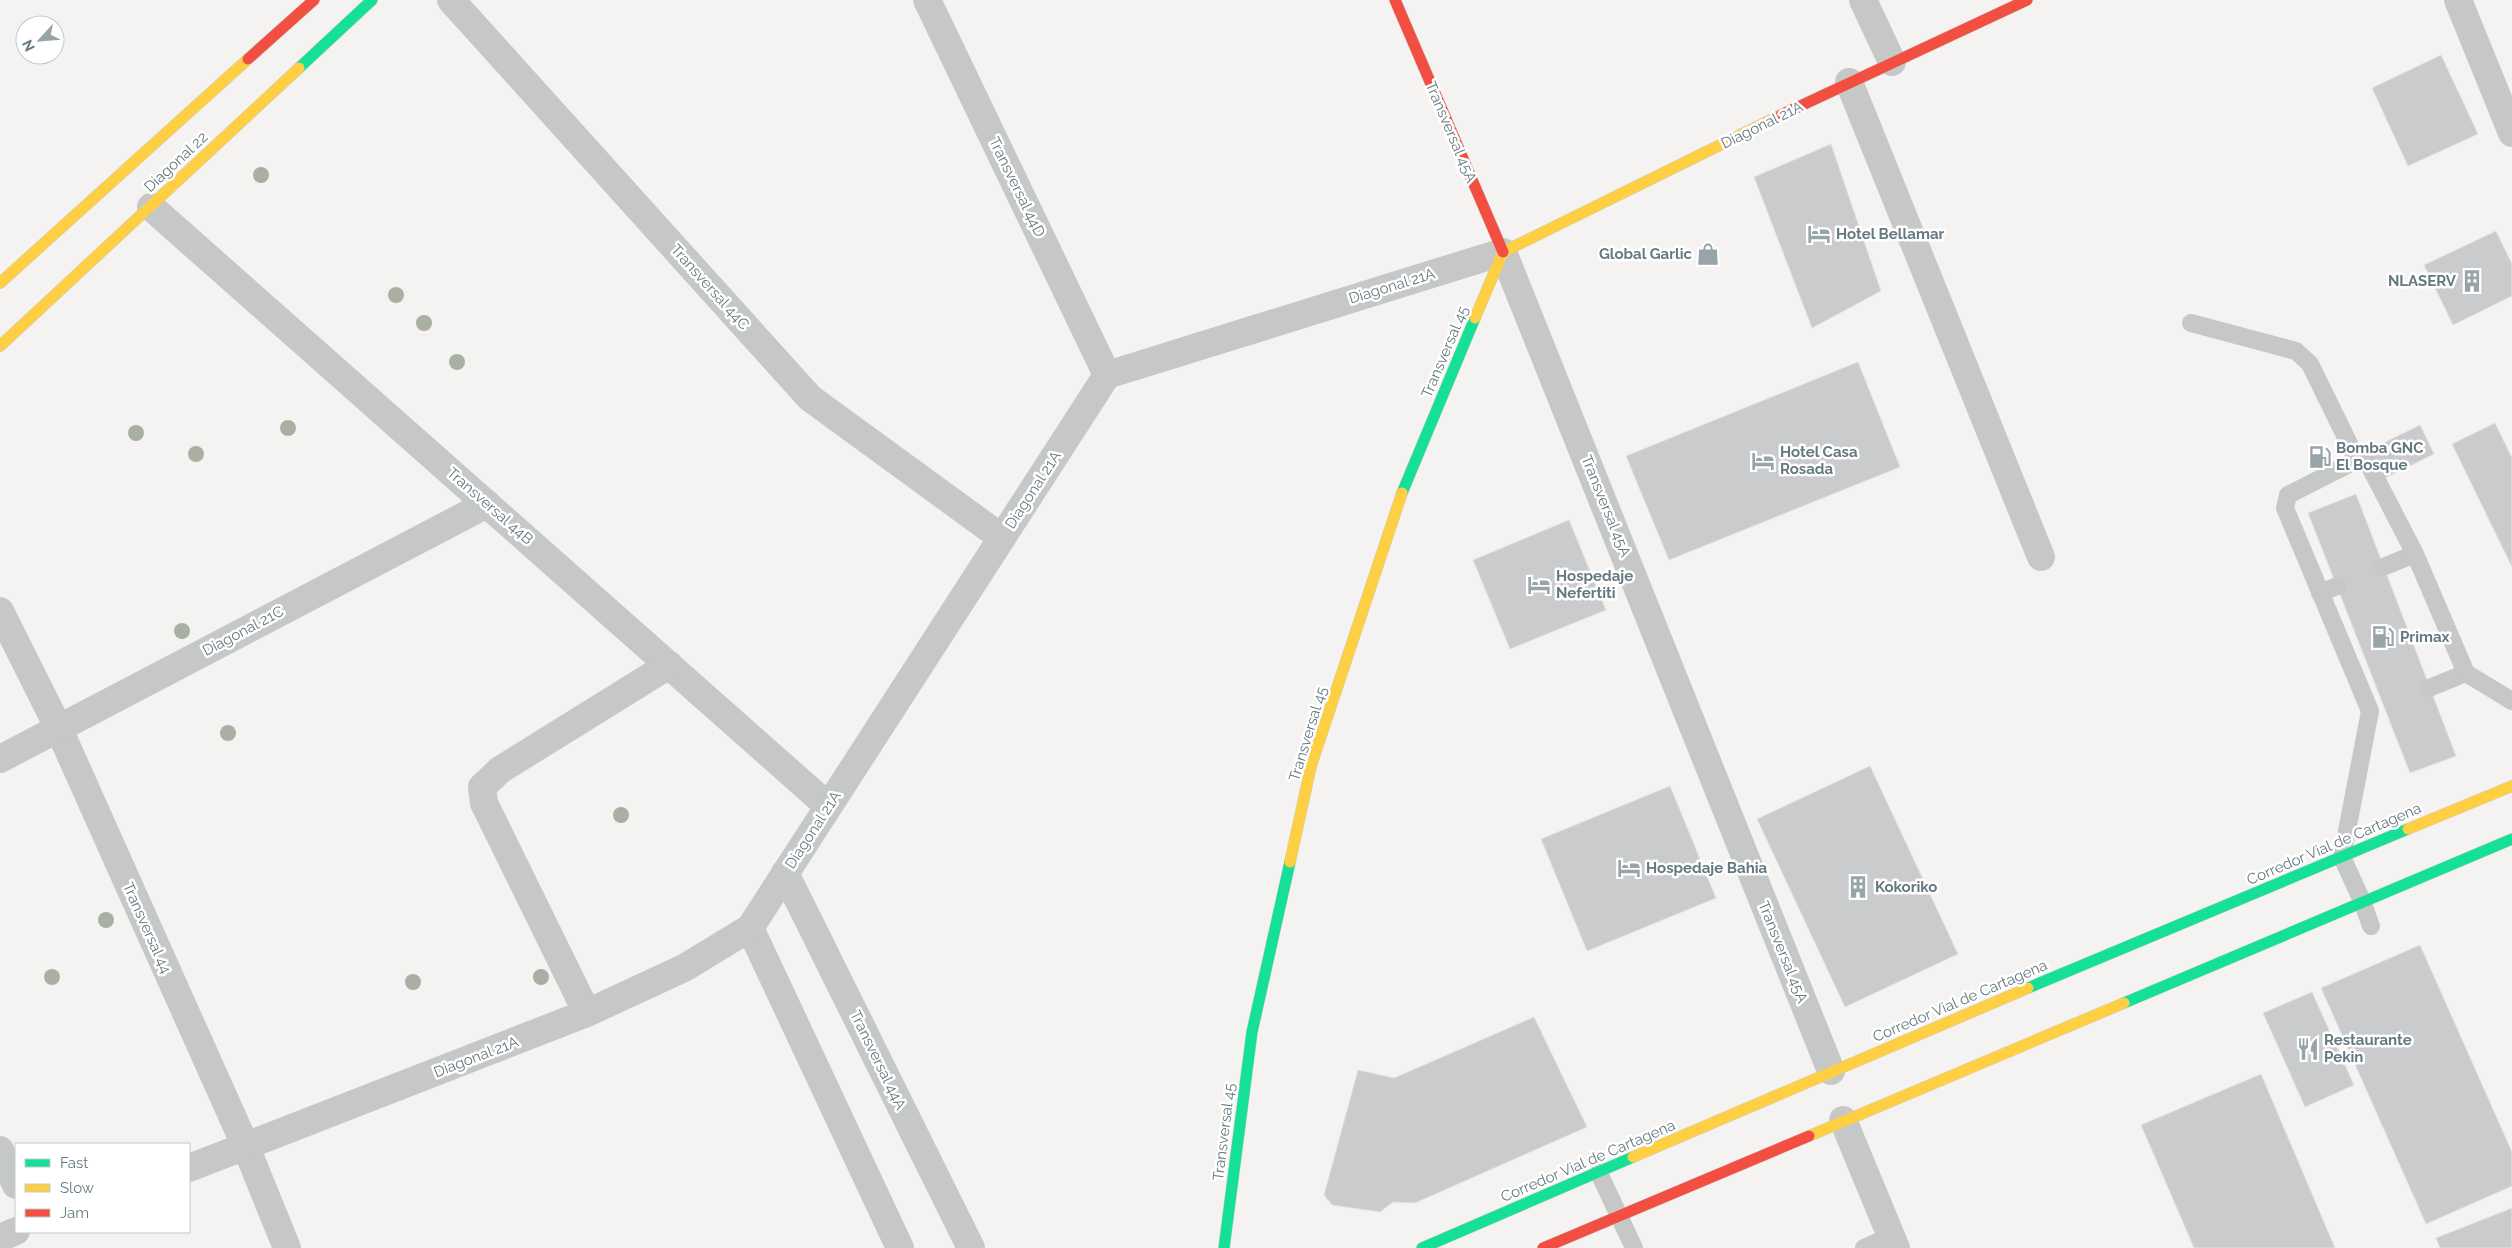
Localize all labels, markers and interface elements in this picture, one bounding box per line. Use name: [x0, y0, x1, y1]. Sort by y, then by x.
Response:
north arrow: [15, 15, 65, 65]
text: N: [19, 37, 38, 54]
street label: Transversal 45A: [1422, 79, 1480, 185]
street label: Diagonal 21A: [1718, 97, 1806, 153]
street label: Diagonal 22: [140, 128, 212, 196]
street label: Transversal 44D: [985, 134, 1049, 240]
hotel icon: Hotel Bellamar: [1806, 221, 1832, 247]
place label: Hotel Bellamar: [1836, 225, 1944, 243]
street label: Transversal 44C: [667, 241, 753, 333]
shop icon: Global Garlic: [1695, 241, 1721, 267]
place label: Global Garlic: [1599, 245, 1693, 263]
street label: Diagonal 21A: [1347, 264, 1437, 308]
building icon: NLASERV: [2459, 268, 2485, 294]
place label: NLASERV: [2388, 272, 2457, 290]
street label: Transversal 45: [1418, 303, 1472, 401]
place label: Bomba GNC El Bosque: [2336, 439, 2424, 474]
place label: Hotel Casa Rosada: [1780, 443, 1858, 478]
fuel station icon: Bomba GNC El Bosque: [2307, 444, 2333, 470]
street label: Diagonal 21A: [1001, 448, 1065, 532]
hotel icon: Hotel Casa Rosada: [1750, 448, 1776, 474]
street label: Transversal 45A: [1577, 452, 1635, 560]
street label: Transversal 44B: [443, 464, 537, 548]
place label: Hospedaje Nefertiti: [1556, 567, 1633, 602]
hotel icon: Hospedaje Nefertiti: [1526, 572, 1552, 598]
street label: Diagonal 21C: [199, 602, 287, 660]
fuel station icon: Primax: [2370, 624, 2396, 650]
place label: Primax: [2400, 628, 2450, 646]
street label: Transversal 45: [1285, 684, 1331, 784]
street label: Diagonal 21A: [781, 788, 845, 872]
street label: Corredor Vial de Cartagena: [2244, 799, 2424, 889]
hotel icon: Hospedaje Bahia: [1616, 855, 1642, 881]
place label: Hospedaje Bahia: [1646, 859, 1768, 877]
building icon: Kokoriko: [1845, 874, 1871, 900]
place label: Kokoriko: [1875, 878, 1937, 896]
street label: Transversal 44: [119, 880, 175, 976]
street label: Transversal 45A: [1754, 898, 1812, 1006]
street label: Corredor Vial de Cartagena: [1870, 956, 2050, 1046]
street label: Transversal 44A: [846, 1007, 910, 1113]
place label: Restaurante Pekin: [2324, 1031, 2412, 1066]
street label: Diagonal 21A: [431, 1033, 521, 1081]
restaurant icon: Restaurante Pekin: [2295, 1036, 2321, 1062]
street label: Transversal 45: [1209, 1082, 1239, 1182]
street label: Corredor Vial de Cartagena: [1498, 1116, 1678, 1206]
legend: [15, 1143, 190, 1233]
text: Fast: [60, 1154, 88, 1172]
text: Slow: [60, 1179, 94, 1197]
text: Jam: [60, 1204, 89, 1222]

